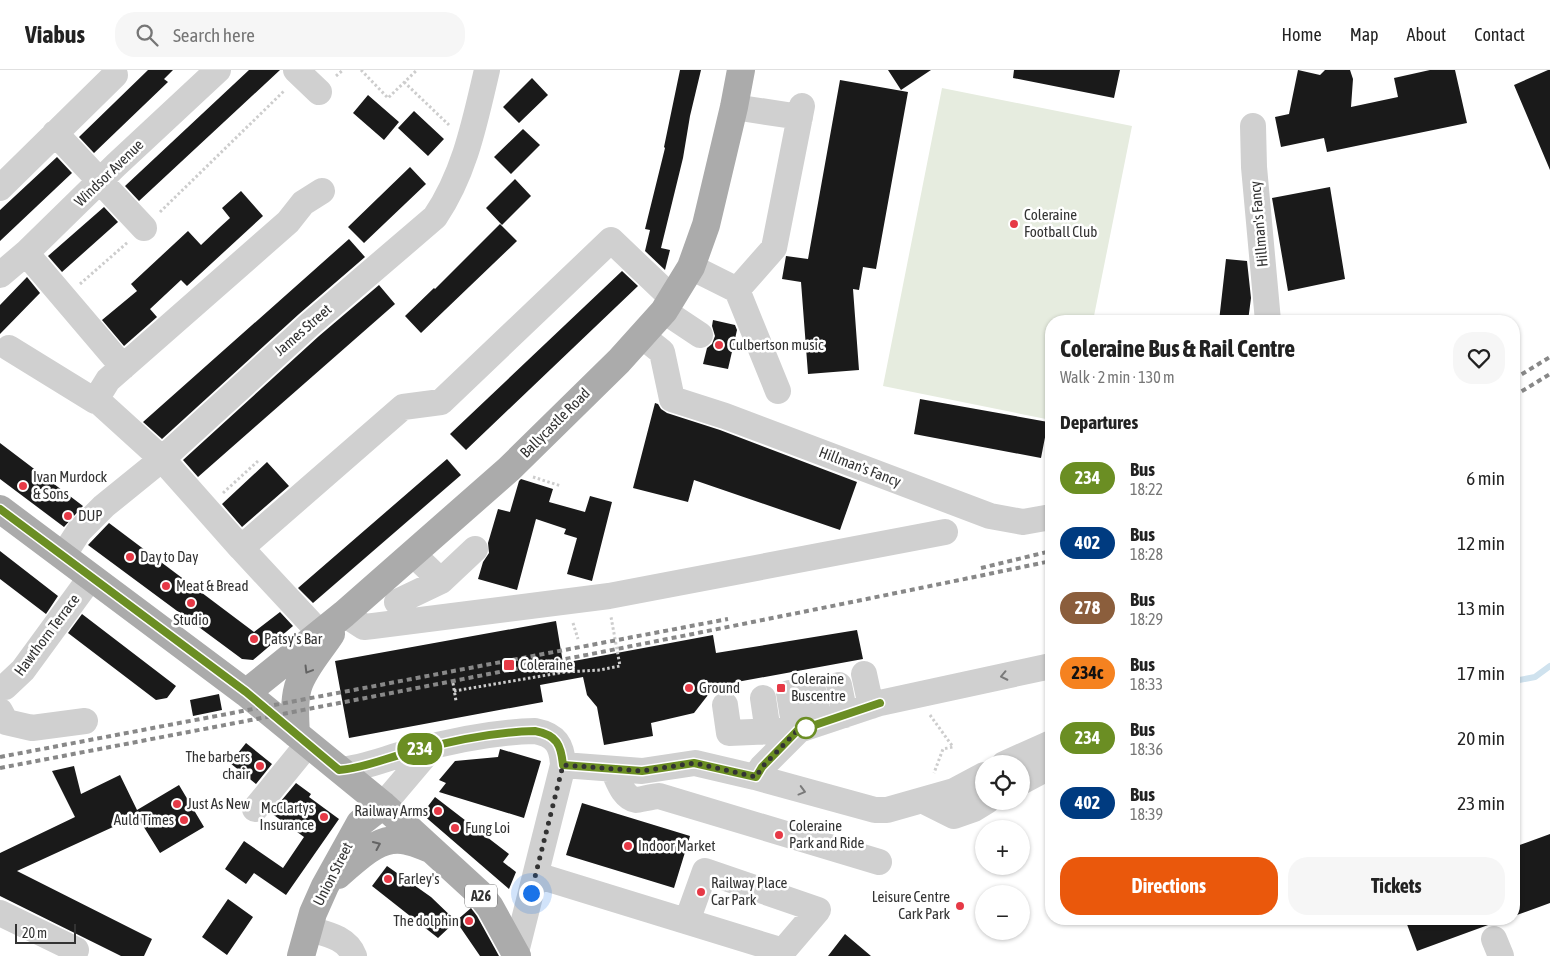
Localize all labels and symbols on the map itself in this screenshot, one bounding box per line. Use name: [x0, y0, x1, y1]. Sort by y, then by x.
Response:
street label: Windsor Avenue: [71, 135, 147, 210]
street label: Hillman's Fancy: [1246, 180, 1271, 268]
place label: Coleraine Football Club: [1024, 206, 1097, 240]
marker: Coleraine Football Club: [1008, 218, 1020, 230]
street label: James Street: [271, 300, 335, 359]
place label: Culbertson music: [729, 336, 824, 353]
marker: Culbertson music: [713, 339, 725, 351]
street label: Ballycastle Road: [516, 384, 593, 461]
street label: Hillman's Fancy: [817, 443, 904, 490]
place label: Ivan Murdock & Sons: [33, 468, 108, 502]
marker: Ivan Murdock & Sons: [17, 480, 29, 492]
place label: DUP: [78, 507, 103, 524]
marker: DUP: [62, 510, 74, 522]
place label: Day to Day: [140, 548, 198, 565]
marker: Day to Day: [124, 551, 136, 563]
place label: Meat & Bread: [176, 577, 249, 594]
marker: Meat & Bread: [160, 580, 172, 592]
street label: Hawthorn Terrace: [10, 591, 83, 679]
marker: Studio: [185, 597, 197, 609]
place label: Studio: [173, 611, 209, 628]
place label: Patsy's Bar: [264, 630, 323, 647]
marker: Patsy's Bar: [248, 633, 260, 645]
place label: Coleraine: [520, 656, 573, 673]
marker: Coleraine: [502, 658, 516, 672]
one-way arrow: [304, 664, 314, 673]
place label: Coleraine Buscentre: [791, 670, 846, 704]
one-way arrow: [999, 670, 1008, 681]
place label: Ground: [699, 679, 740, 696]
marker: Ground: [683, 682, 695, 694]
marker: Coleraine Buscentre: [775, 682, 787, 694]
unlabelled marker: [795, 717, 817, 739]
line badge: 234: [391, 733, 449, 765]
place label: The barbers chair: [185, 748, 251, 782]
marker: The barbers chair: [254, 760, 266, 772]
one-way arrow: [798, 785, 806, 795]
place label: Just As New: [187, 795, 250, 812]
marker: Just As New: [171, 798, 183, 810]
place label: McClartys Insurance: [260, 799, 314, 833]
place label: Railway Arms: [354, 802, 428, 819]
marker: Railway Arms: [432, 805, 444, 817]
place label: Auld Times: [114, 811, 174, 828]
marker: McClartys Insurance: [318, 811, 330, 823]
marker: Auld Times: [178, 814, 190, 826]
place label: Coleraine Park and Ride: [789, 817, 865, 851]
place label: Fung Loi: [465, 819, 510, 836]
marker: Fung Loi: [449, 822, 461, 834]
marker: Coleraine Park and Ride: [773, 829, 785, 841]
place label: Indoor Market: [638, 837, 716, 854]
street label: Union Street: [309, 839, 356, 908]
marker: Indoor Market: [622, 840, 634, 852]
one-way arrow: [372, 841, 381, 852]
place label: Farley's: [398, 870, 440, 887]
marker: Farley's: [382, 873, 394, 885]
place label: Railway Place Car Park: [711, 874, 788, 908]
your location: [519, 881, 544, 906]
road number: A26: [465, 884, 497, 908]
marker: Railway Place Car Park: [695, 886, 707, 898]
place label: Leisure Centre Cark Park: [872, 888, 950, 922]
marker: Leisure Centre Cark Park: [954, 900, 966, 912]
place label: The dolphin: [393, 912, 459, 929]
marker: The dolphin: [463, 915, 475, 927]
scale bar: [15, 921, 76, 944]

